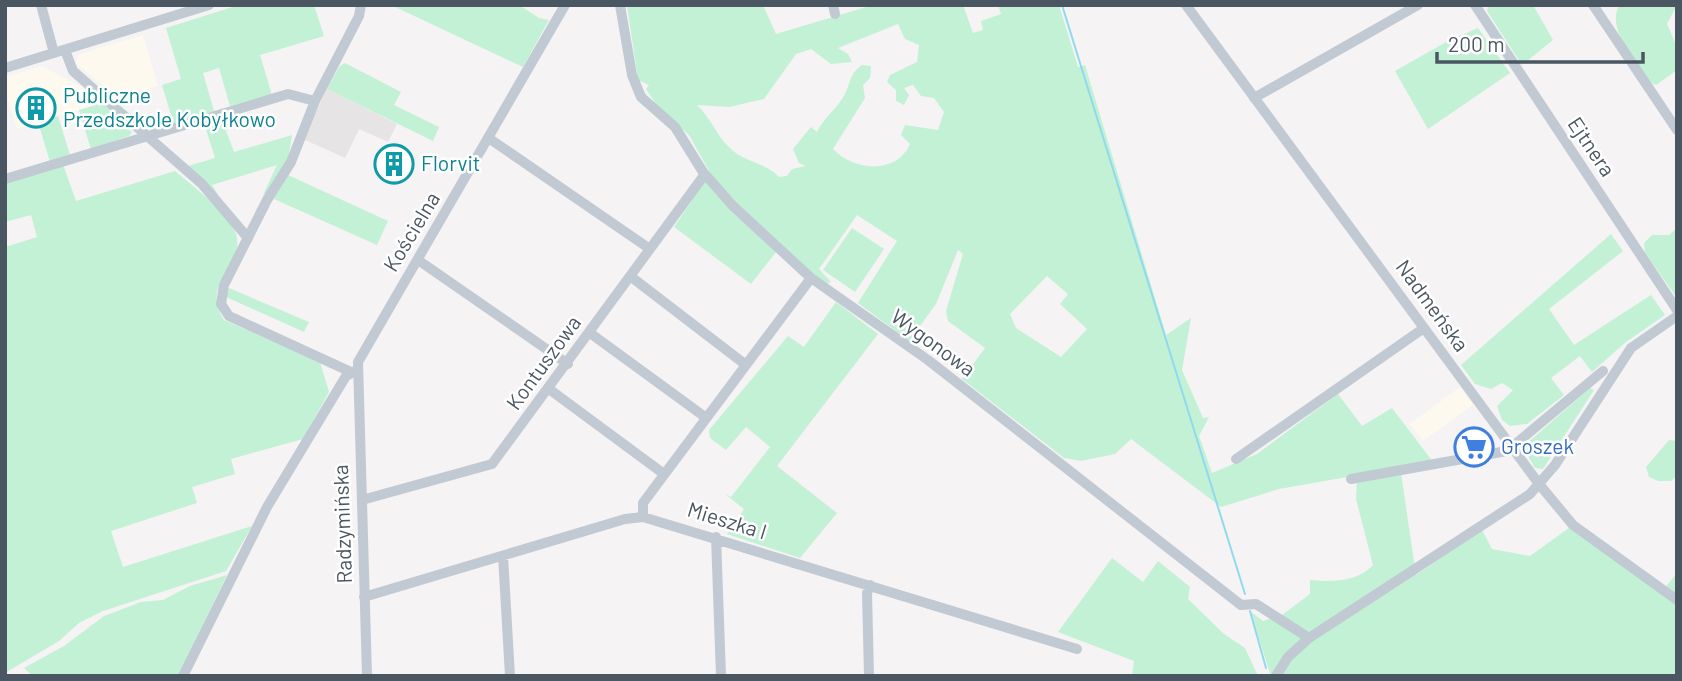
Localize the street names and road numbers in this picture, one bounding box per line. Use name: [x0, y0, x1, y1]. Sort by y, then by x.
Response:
street label: Ejtnera: [1563, 112, 1621, 181]
street label: Kościelna: [377, 187, 444, 276]
street label: Nadmeńska: [1392, 254, 1475, 356]
street label: Wygonowa: [887, 303, 981, 381]
street label: Kontuszowa: [500, 310, 585, 414]
street label: Radzymińska: [327, 464, 356, 584]
street label: Mieszka I: [685, 496, 770, 543]

